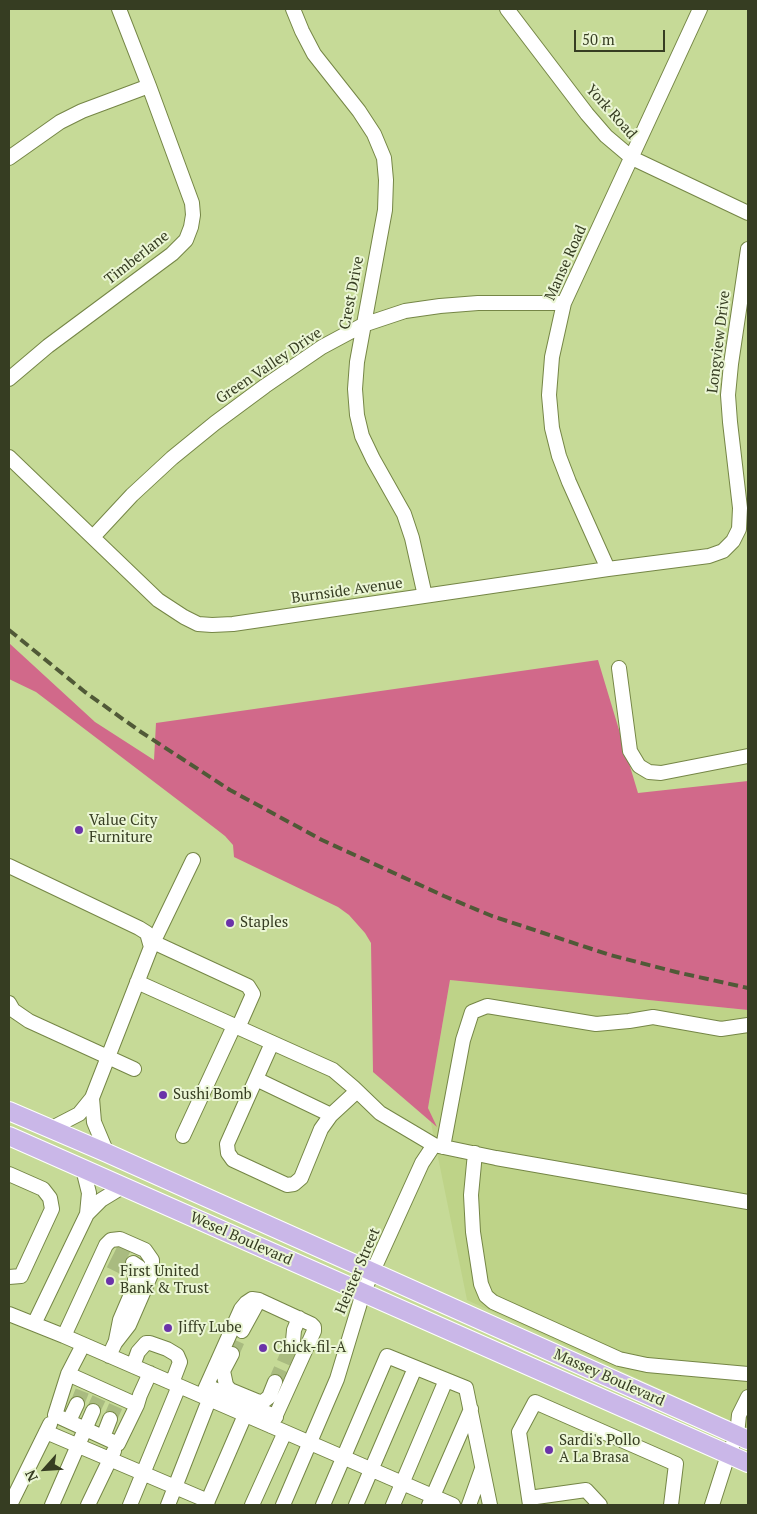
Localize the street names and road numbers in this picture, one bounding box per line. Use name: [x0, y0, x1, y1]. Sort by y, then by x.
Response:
street label: York Road: [582, 81, 640, 143]
street label: Manse Road: [541, 223, 591, 303]
street label: Timberlane: [101, 227, 173, 289]
street label: Crest Drive: [336, 255, 368, 331]
street label: Longview Drive: [704, 290, 734, 394]
street label: Green Valley Drive: [213, 324, 325, 408]
street label: Burnside Avenue: [290, 574, 404, 608]
street label: Wesel Boulevard: [187, 1208, 295, 1270]
street label: Heister Street: [332, 1225, 384, 1317]
street label: Massey Boulevard: [551, 1346, 667, 1410]

